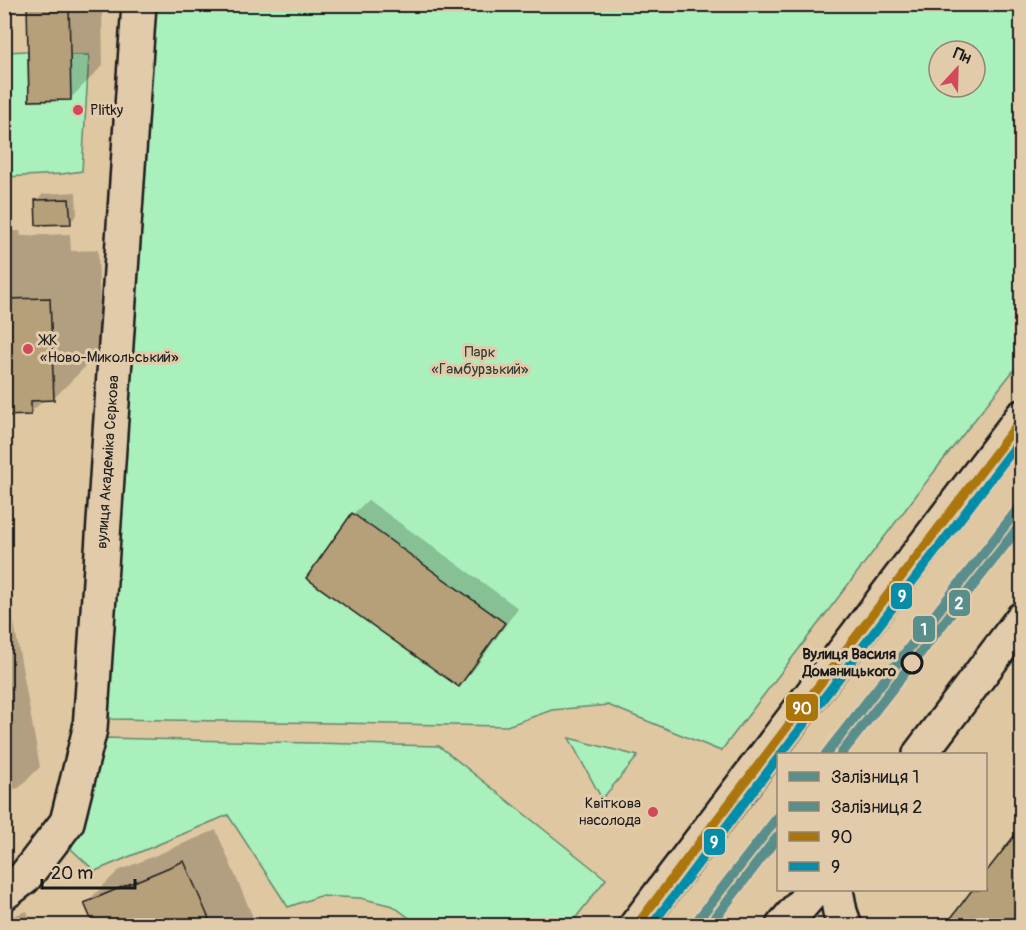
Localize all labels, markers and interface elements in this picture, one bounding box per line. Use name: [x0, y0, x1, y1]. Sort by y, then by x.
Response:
north arrow: [927, 39, 987, 99]
text: Пн: [950, 43, 974, 69]
place label: Plitky: [90, 101, 124, 120]
marker: Plitky: [71, 103, 85, 117]
place label: ЖК «Ново-Микольський»: [38, 331, 179, 367]
marker: ЖК «Ново-Микольський»: [21, 342, 35, 356]
park label: Парк «Гамбурзький»: [432, 343, 529, 379]
street label: вулиця Академіка Сєркова: [92, 375, 124, 549]
line badge: 9: [890, 582, 913, 610]
text: 9: [898, 587, 906, 607]
line badge: 2: [948, 589, 971, 617]
text: 2: [955, 594, 964, 614]
line badge: 1: [912, 615, 936, 643]
text: 1: [921, 620, 927, 640]
place label: Вулиця Василя Доманицького: [802, 645, 896, 681]
marker: Вулиця Василя Доманицького: [901, 652, 923, 674]
line badge: 90: [785, 693, 819, 722]
text: 90: [792, 699, 812, 719]
legend: [777, 753, 987, 891]
text: Залізниця 1: [831, 766, 919, 789]
place label: Квіткова насолода: [579, 794, 641, 830]
text: Залізниця 2: [831, 796, 922, 819]
marker: Квіткова насолода: [646, 805, 660, 819]
text: 90: [831, 826, 853, 849]
line badge: 9: [703, 828, 726, 856]
text: 9: [710, 833, 718, 853]
scale bar: [42, 852, 135, 890]
text: 9: [831, 856, 840, 879]
text: 20 m: [51, 862, 93, 885]

